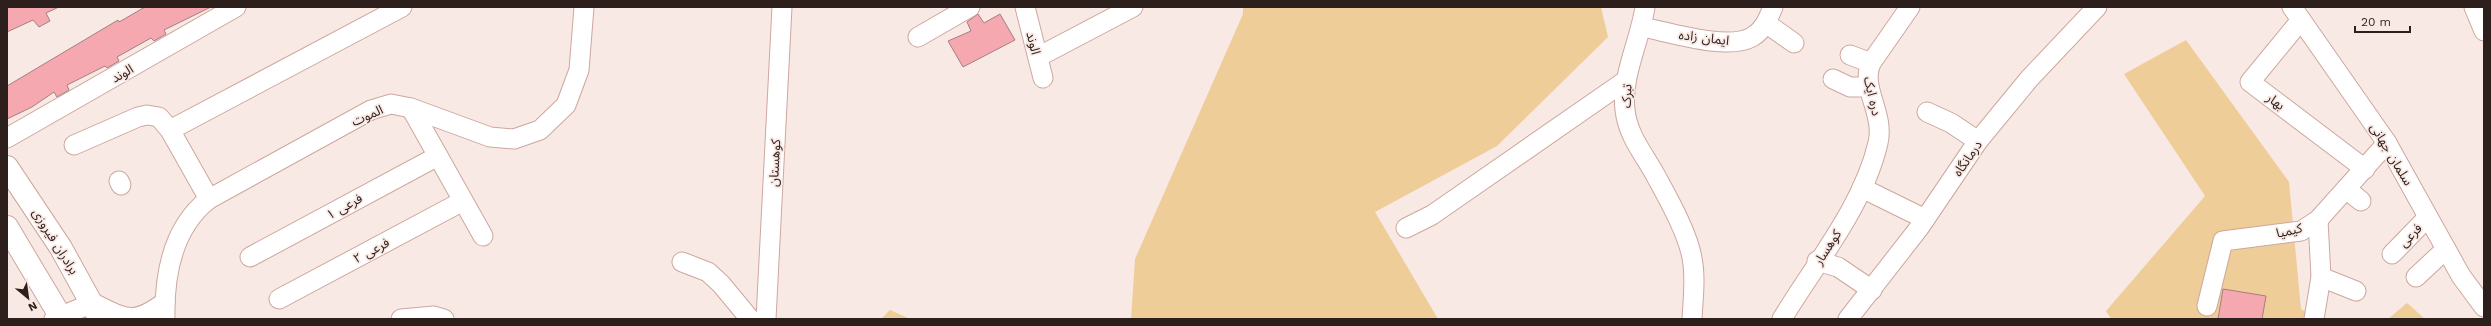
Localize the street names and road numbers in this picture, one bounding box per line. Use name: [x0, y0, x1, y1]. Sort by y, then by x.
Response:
street label: ایمان زاده: [1678, 27, 1730, 49]
street label: الوند: [1023, 30, 1044, 56]
street label: الوند: [109, 61, 136, 86]
street label: دره ایک: [1861, 75, 1884, 117]
street label: تبرک: [1619, 83, 1634, 108]
street label: بهار: [2262, 89, 2288, 114]
street label: الموت: [349, 102, 385, 129]
street label: سلمان جهانی: [2366, 120, 2416, 189]
street label: کوهستان: [766, 138, 784, 187]
street label: درمانگاه: [1950, 138, 1985, 179]
street label: فرعی ۱: [324, 190, 365, 223]
street label: برادران فیروزی: [29, 206, 82, 277]
street label: کیمیا: [2275, 220, 2304, 241]
street label: فرعی: [2396, 220, 2426, 251]
street label: کوهسار: [1810, 226, 1845, 268]
street label: فرعی ۲: [351, 235, 392, 267]

